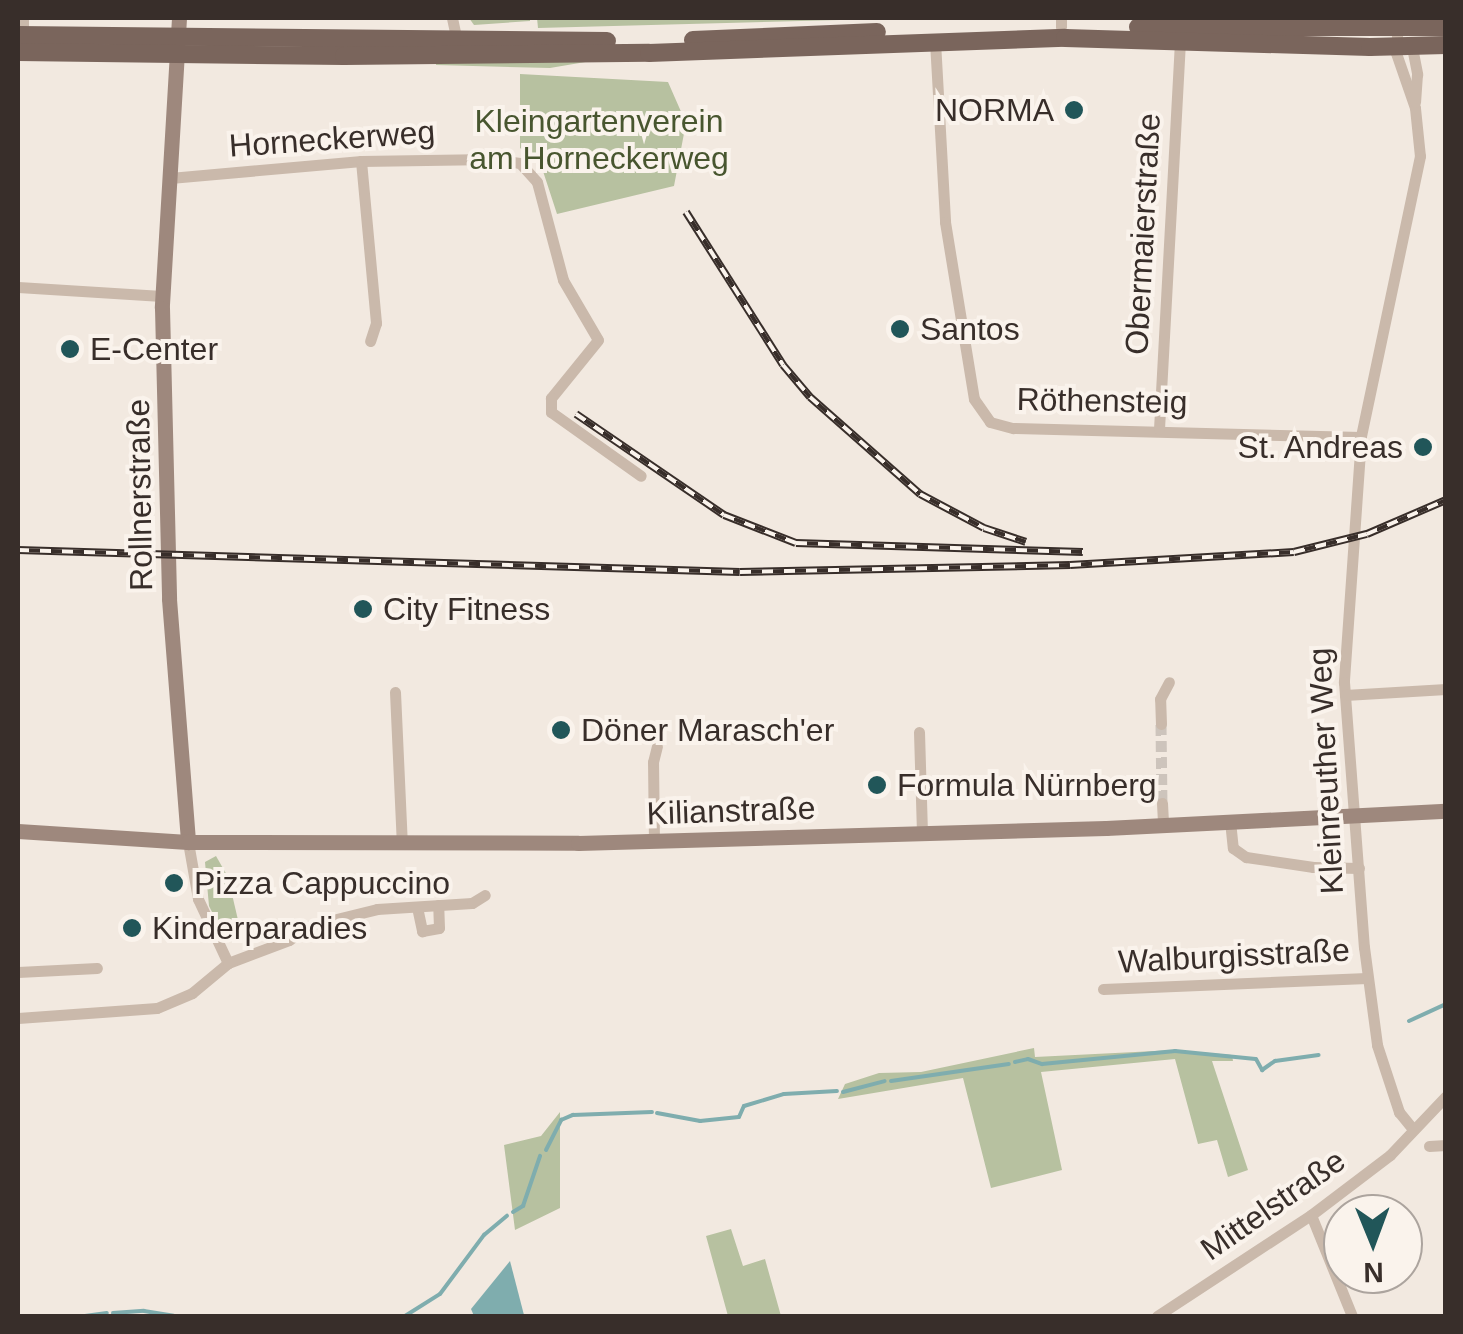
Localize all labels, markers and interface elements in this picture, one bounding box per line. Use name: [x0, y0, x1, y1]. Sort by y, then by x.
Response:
place label: NORMA: [935, 91, 1054, 129]
marker: NORMA: [1063, 99, 1085, 121]
park label: Kleingartenverein am Horneckerweg: [469, 103, 729, 178]
street label: Obermaierstraße: [1117, 112, 1169, 356]
street label: Horneckerweg: [228, 113, 436, 165]
place label: Santos: [920, 310, 1020, 348]
marker: Santos: [889, 318, 911, 340]
place label: E-Center: [90, 330, 218, 368]
marker: E-Center: [59, 338, 81, 360]
street label: Röthensteig: [1016, 380, 1188, 422]
street label: Rollnerstraße: [119, 399, 161, 591]
place label: St. Andreas: [1236, 428, 1403, 466]
marker: St. Andreas: [1412, 436, 1434, 458]
place label: City Fitness: [383, 590, 550, 628]
marker: City Fitness: [352, 598, 374, 620]
street label: Kleinreuther Weg: [1300, 647, 1352, 895]
place label: Döner Marasch'er: [581, 711, 834, 749]
marker: Döner Marasch'er: [550, 719, 572, 741]
place label: Formula Nürnberg: [897, 766, 1157, 804]
marker: Formula Nürnberg: [866, 774, 888, 796]
street label: Kilianstraße: [646, 789, 816, 833]
place label: Pizza Cappuccino: [194, 864, 450, 902]
marker: Pizza Cappuccino: [163, 872, 185, 894]
place label: Kinderparadies: [152, 909, 367, 947]
marker: Kinderparadies: [121, 917, 143, 939]
street label: Walburgisstraße: [1117, 931, 1351, 981]
street label: Mittelstraße: [1194, 1141, 1352, 1269]
north arrow: [1323, 1194, 1423, 1294]
text: N: [1363, 1257, 1384, 1288]

